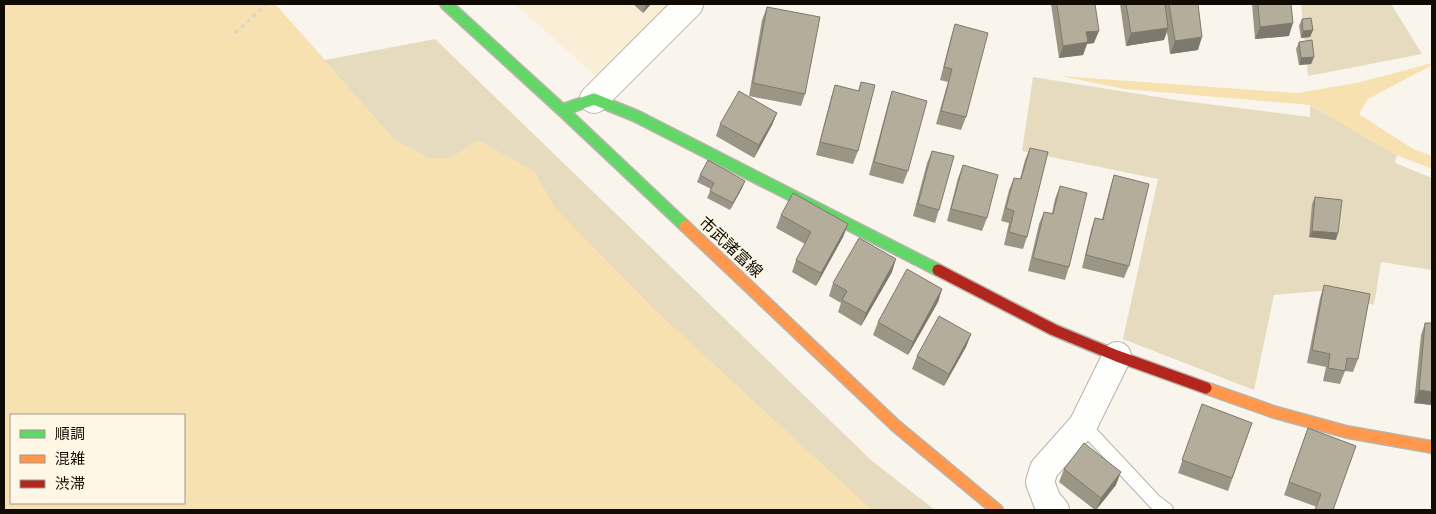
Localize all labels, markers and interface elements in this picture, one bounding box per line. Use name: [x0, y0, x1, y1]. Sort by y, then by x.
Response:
street label: 市武諸富線: [695, 213, 767, 281]
legend: [10, 414, 185, 504]
text: 順調: [55, 425, 85, 443]
text: 混雑: [55, 450, 85, 468]
text: 渋滞: [55, 475, 85, 493]

